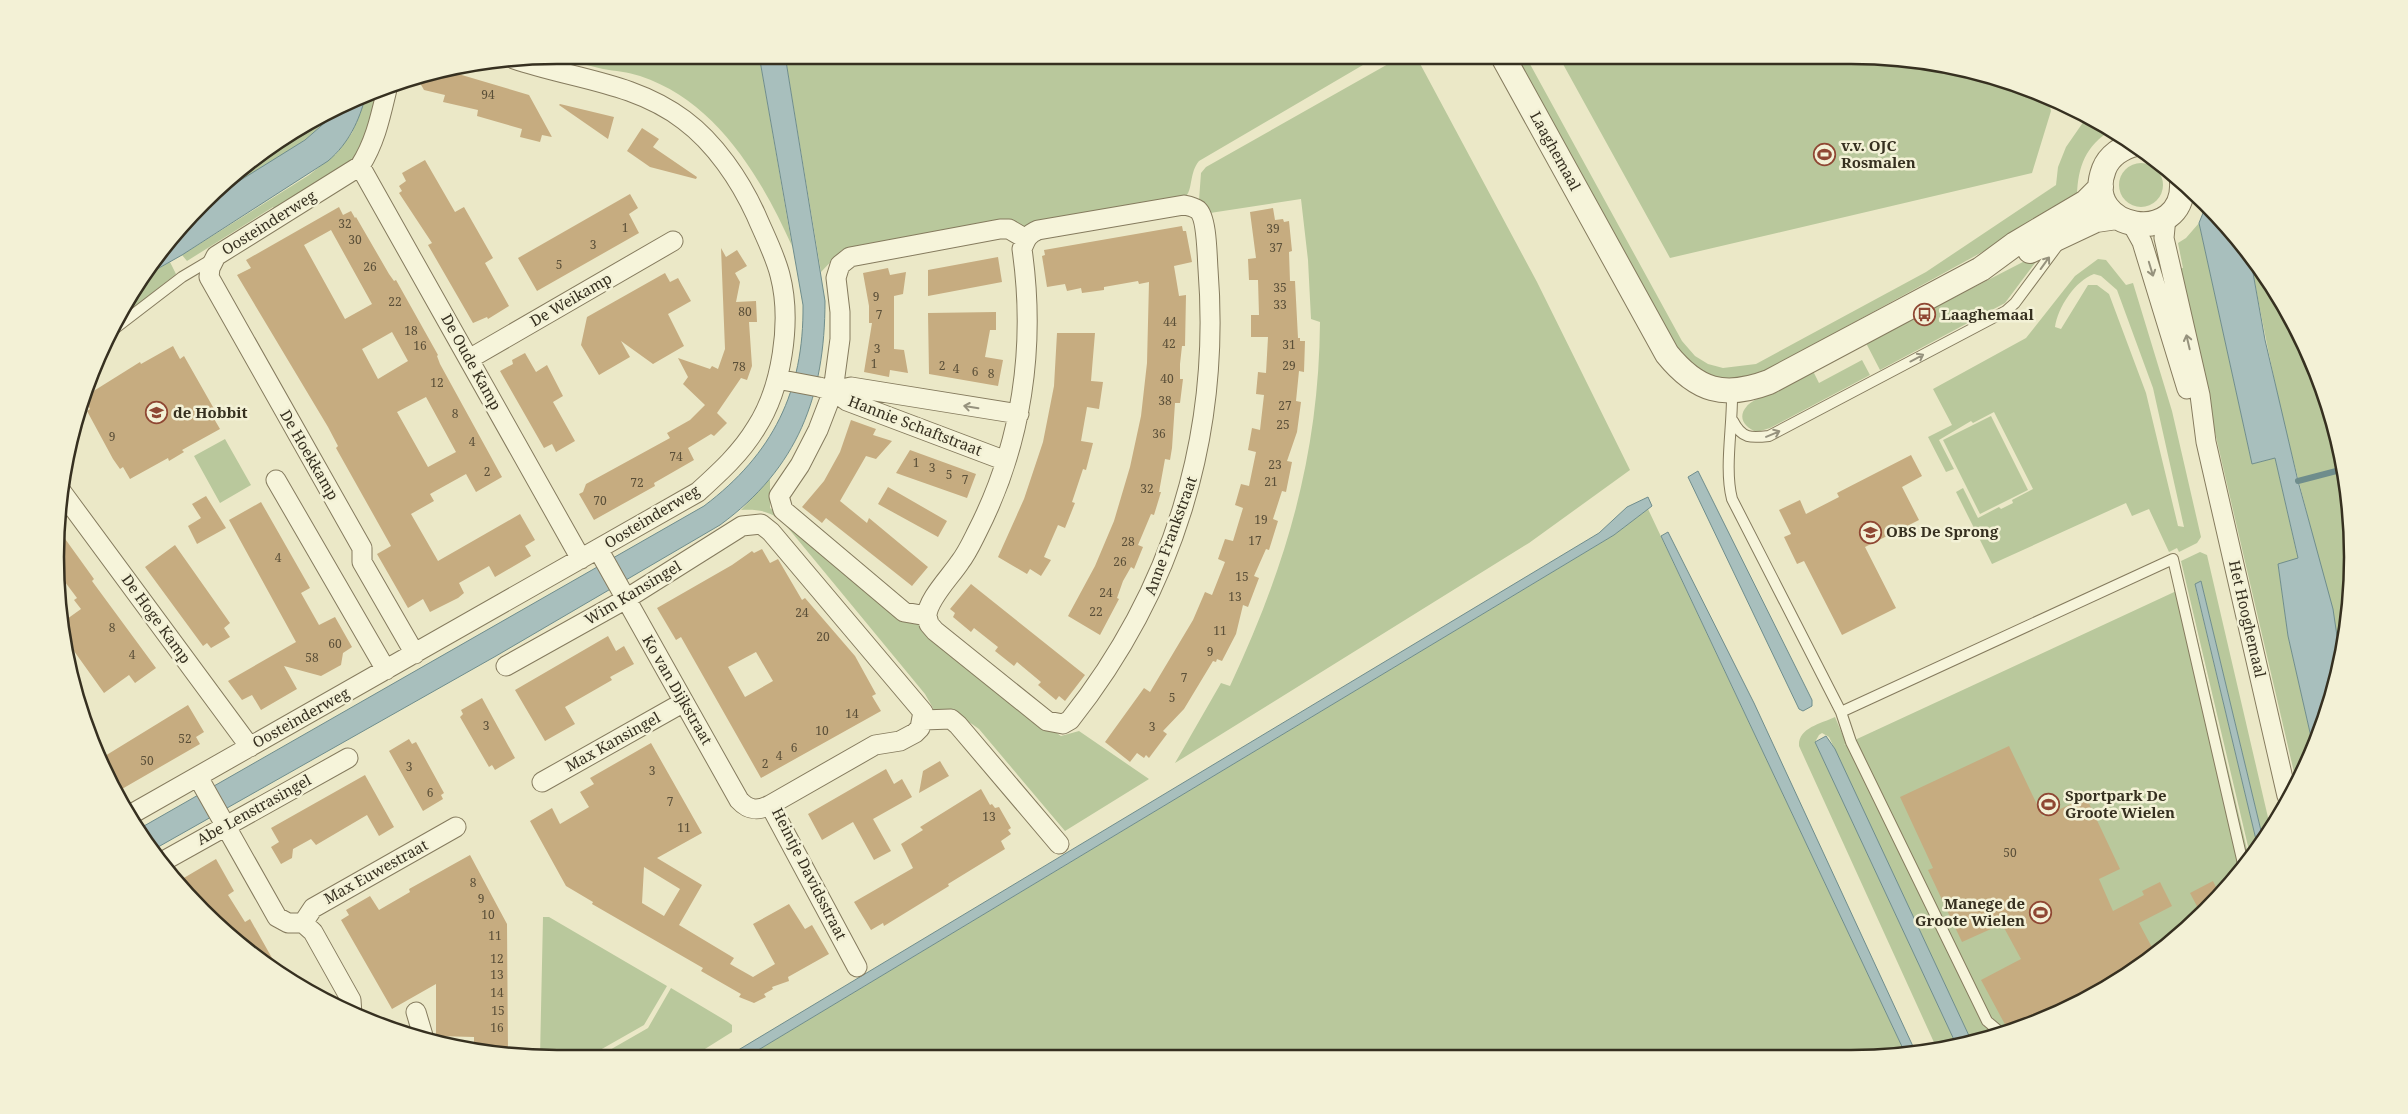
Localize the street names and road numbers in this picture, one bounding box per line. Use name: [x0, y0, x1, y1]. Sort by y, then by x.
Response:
street label: Laaghemaal: [1526, 107, 1586, 194]
street label: Oosteinderweg: [218, 185, 319, 259]
street label: De Weikamp: [526, 268, 615, 331]
street label: De Oude Kamp: [437, 310, 507, 413]
street label: Hannie Schaftstraat: [846, 390, 985, 460]
street label: De Hoekkamp: [276, 406, 344, 503]
street label: Anne Frankstraat: [1139, 473, 1201, 598]
street label: Oosteinderweg: [600, 480, 703, 552]
street label: Wim Kansingel: [581, 555, 685, 629]
street label: Het Hooghemaal: [2225, 558, 2271, 680]
street label: De Hoge Kamp: [118, 570, 196, 667]
street label: Ko van Dijkstraat: [638, 631, 717, 748]
street label: Oosteinderweg: [249, 682, 352, 752]
street label: Max Kansingel: [561, 707, 664, 775]
street label: Abe Lenstrasingel: [193, 769, 315, 849]
street label: Heintje Davidsstraat: [768, 804, 852, 943]
street label: Max Euwestraat: [320, 834, 431, 908]

